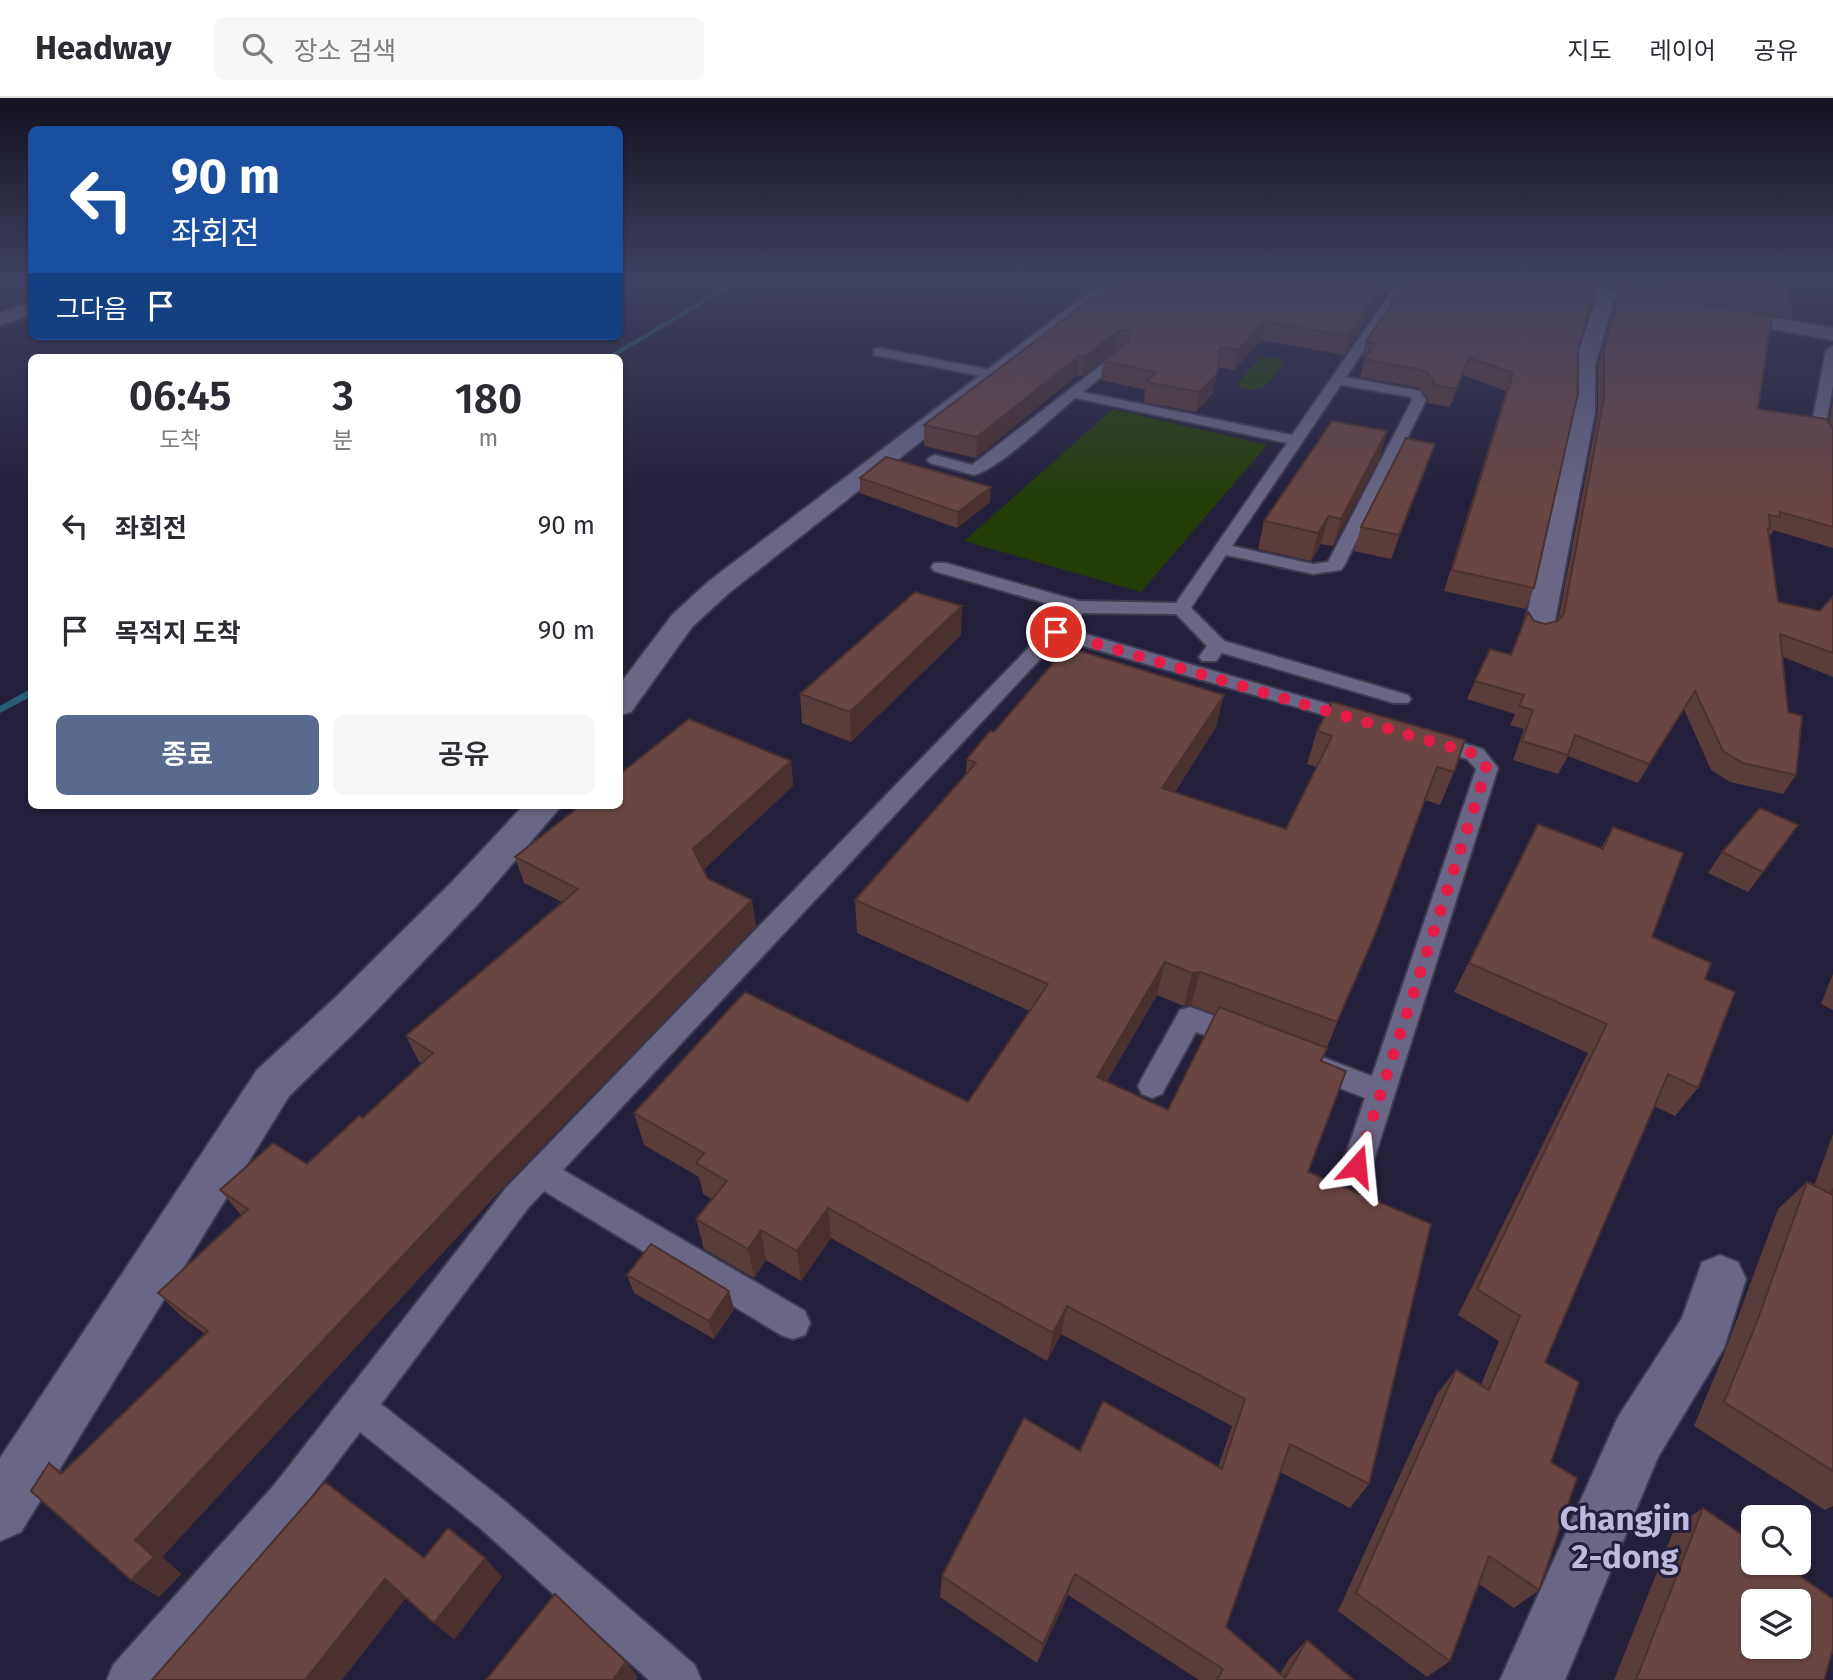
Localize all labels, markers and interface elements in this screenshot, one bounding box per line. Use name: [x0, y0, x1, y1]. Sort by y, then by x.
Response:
search box: [214, 17, 704, 80]
text: Headway: [35, 28, 172, 68]
icon: search: [238, 29, 276, 67]
text: 장소 검색: [294, 36, 396, 67]
text: 지도: [1567, 37, 1612, 65]
text: 레이어: [1650, 37, 1716, 65]
text: 공유: [1754, 37, 1798, 65]
text: 90 m: [171, 147, 280, 206]
icon: left: [56, 154, 147, 245]
text: 좌회전: [171, 214, 259, 252]
icon: arrive: [142, 287, 180, 325]
text: 그다음: [56, 294, 128, 325]
text: 06:45: [129, 371, 231, 421]
text: 3: [332, 371, 354, 421]
text: 180: [455, 374, 522, 424]
text: m: [479, 424, 498, 452]
text: 도착: [159, 426, 201, 454]
text: 분: [332, 426, 354, 454]
icon: left: [56, 507, 94, 545]
text: 90 m: [538, 510, 595, 541]
text: 좌회전: [115, 513, 187, 544]
pin: [1026, 602, 1086, 662]
icon: arrive: [56, 612, 94, 650]
icon: arrive: [1037, 613, 1075, 651]
text: 90 m: [538, 615, 595, 646]
text: 목적지 도착: [115, 618, 241, 649]
button: 종료: [56, 715, 319, 795]
button: 공유: [333, 715, 595, 795]
position arrow: [1320, 1129, 1394, 1203]
district label: Changjin 2-dong: [1560, 1499, 1690, 1577]
map controls: [1741, 1505, 1811, 1659]
button: search: [1741, 1505, 1811, 1575]
button: layers: [1741, 1589, 1811, 1659]

